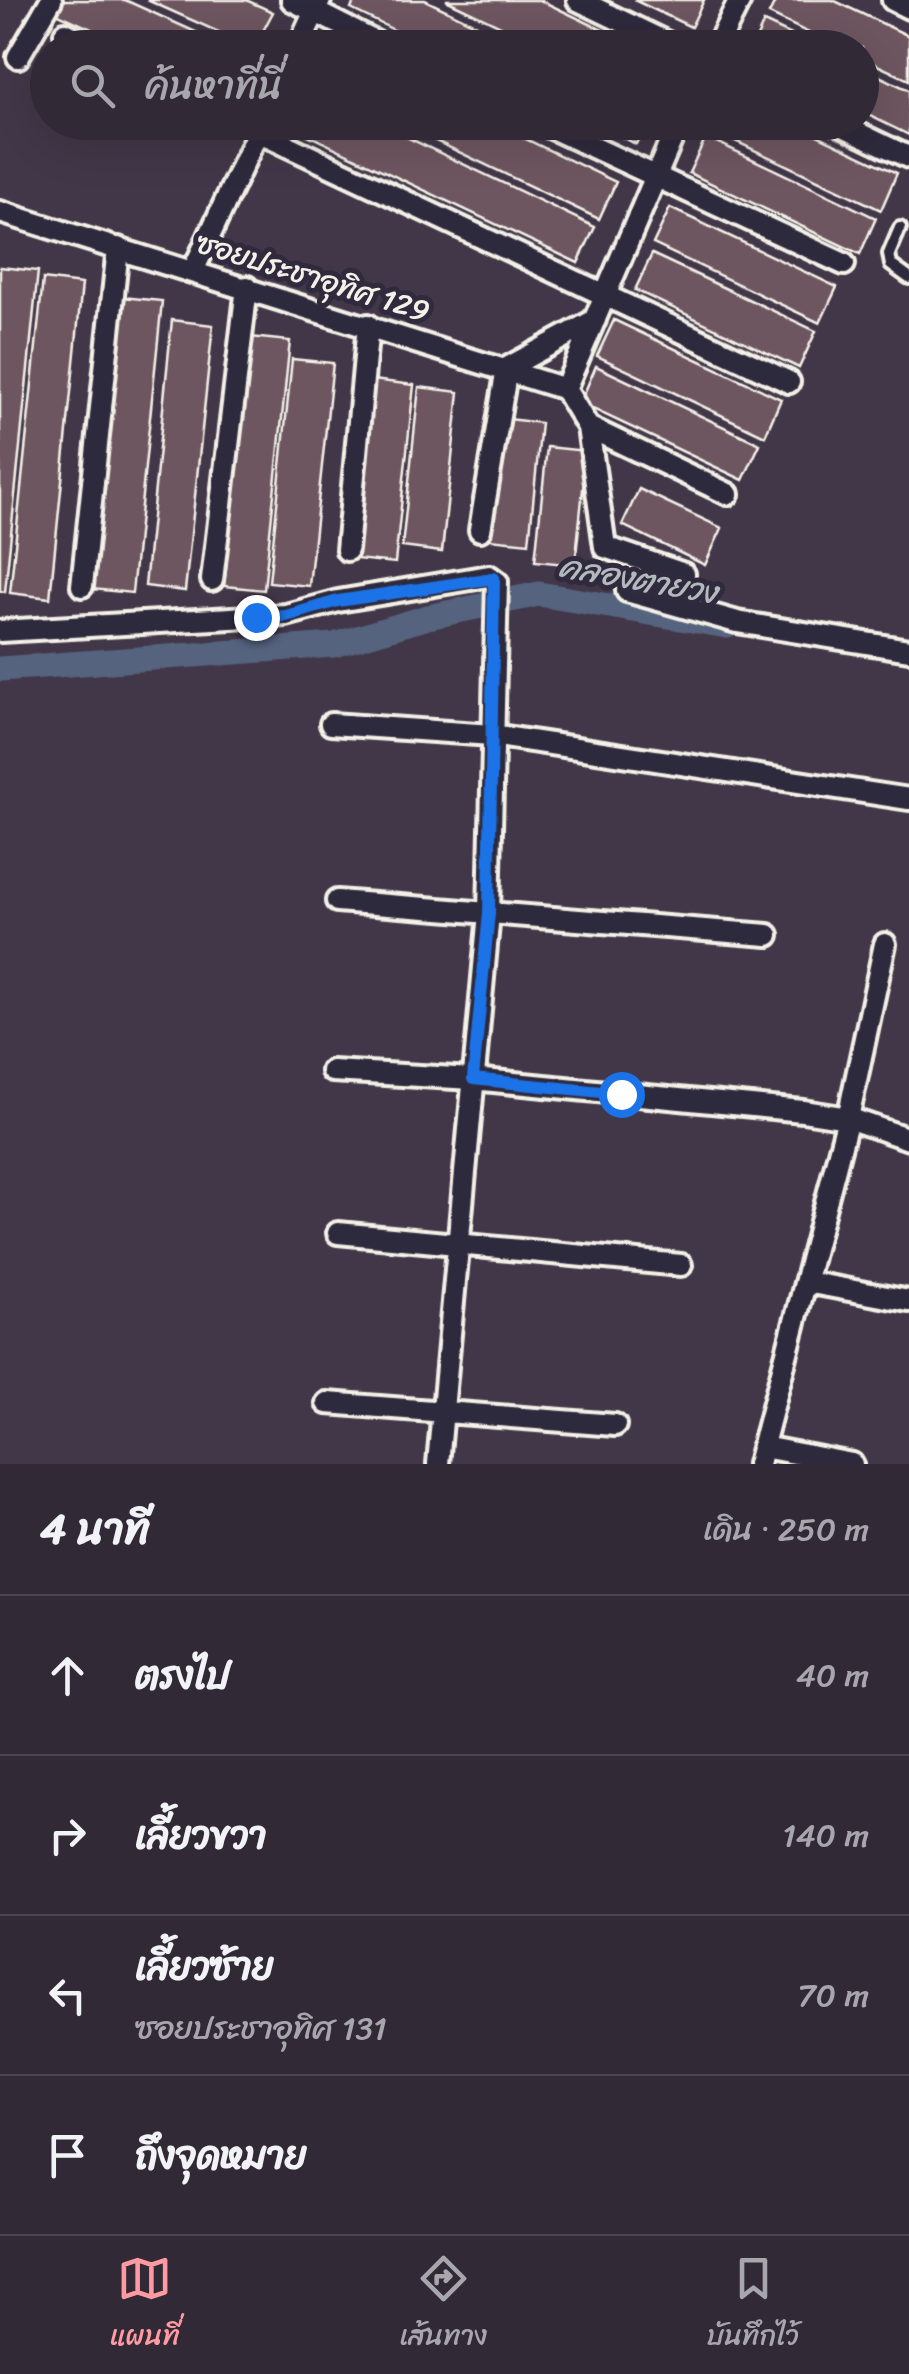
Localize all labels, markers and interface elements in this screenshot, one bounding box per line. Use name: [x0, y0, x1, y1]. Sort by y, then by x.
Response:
search box: [30, 30, 879, 140]
text: ค้นหาที่นี่: [145, 52, 282, 119]
icon: search: [65, 58, 120, 113]
street label: ซอยประชาอุทิศ 129: [189, 216, 437, 338]
water label: คลองตายวง: [555, 538, 725, 622]
route end: [234, 595, 280, 641]
route start: [599, 1072, 645, 1118]
text: 4 นาที: [40, 1492, 150, 1566]
text: เดิน · 250 m: [703, 1501, 869, 1558]
text: ตรงไป: [135, 1642, 230, 1709]
text: 40 m: [796, 1647, 869, 1704]
icon: ahead: [40, 1648, 95, 1703]
text: เลี้ยวขวา: [135, 1802, 267, 1869]
text: 140 m: [782, 1807, 869, 1864]
icon: right: [40, 1808, 95, 1863]
text: เลี้ยวซ้าย: [135, 1933, 274, 2000]
text: 70 m: [798, 1967, 869, 2024]
icon: left: [40, 1968, 95, 2023]
text: ซอยประชาอุทิศ 131: [135, 2000, 387, 2057]
text: ถึงจุดหมาย: [135, 2122, 307, 2189]
icon: arrive: [40, 2128, 95, 2183]
tab: แผนที่: [110, 2251, 180, 2360]
tab: เส้นทาง: [400, 2251, 487, 2360]
tab: บันทึกไว้: [707, 2251, 799, 2360]

